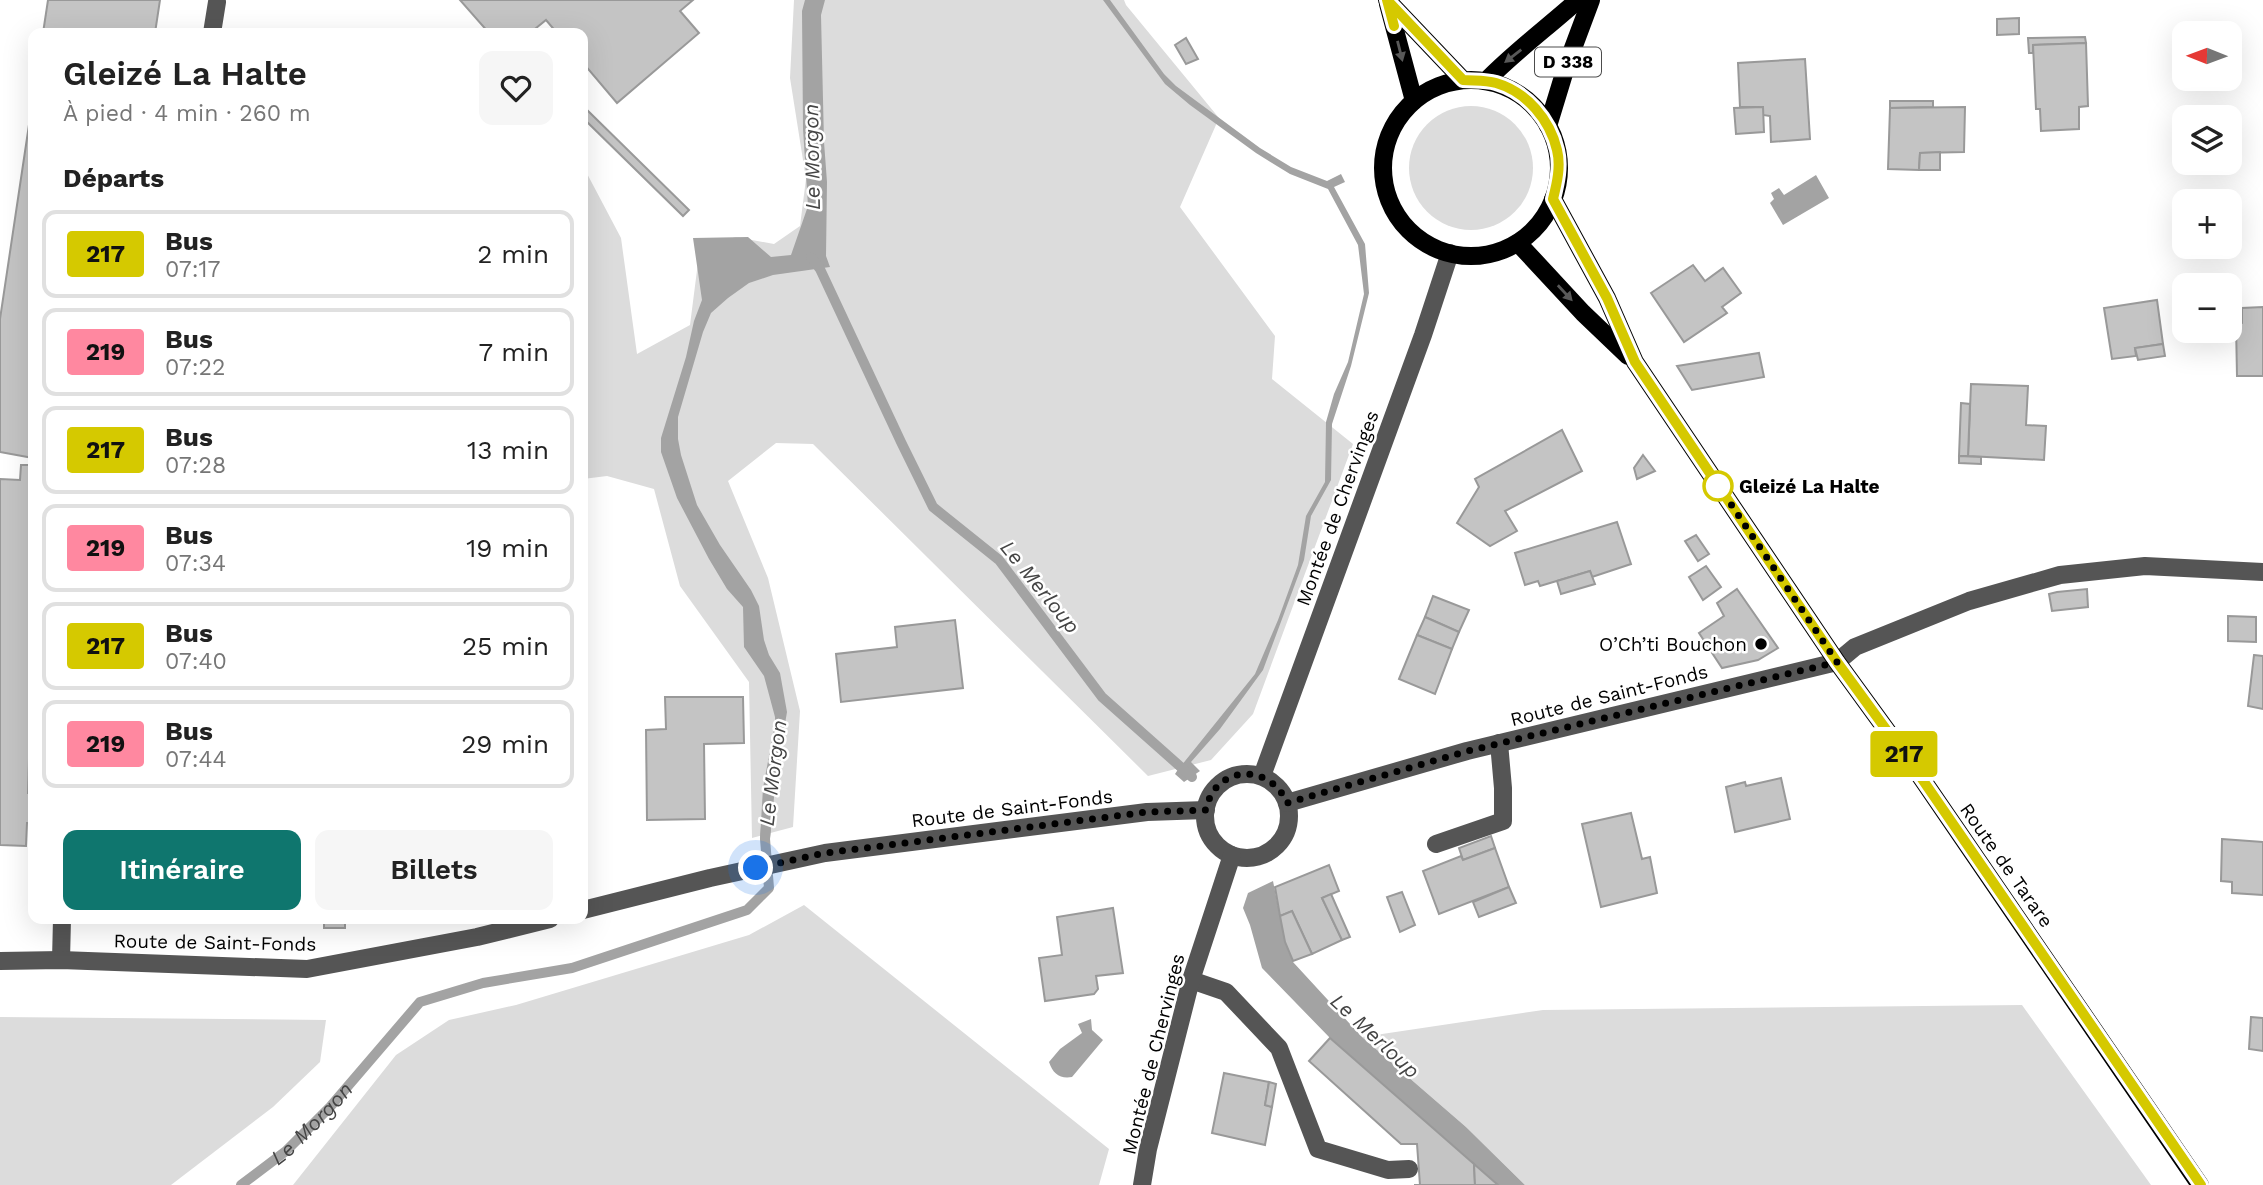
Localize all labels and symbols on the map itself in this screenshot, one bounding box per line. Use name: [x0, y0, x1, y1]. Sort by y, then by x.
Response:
north arrow: [2172, 21, 2242, 91]
one-way arrow: [1395, 40, 1406, 62]
one-way arrow: [1504, 48, 1522, 63]
road number: D 338: [1535, 48, 1601, 76]
water label: Le Morgon: [798, 104, 825, 210]
one-way arrow: [1556, 284, 1573, 301]
street label: Montée de Chervinges: [1291, 407, 1384, 609]
marker: Gleizé La Halte: [1703, 471, 1733, 501]
place label: Gleizé La Halte: [1739, 475, 1880, 498]
water label: Le Merloup: [995, 535, 1086, 638]
place label: O’Ch’ti Bouchon: [1599, 633, 1747, 656]
marker: O’Ch’ti Bouchon: [1753, 636, 1769, 652]
street label: Route de Saint-Fonds: [1508, 660, 1710, 731]
water label: Le Morgon: [754, 719, 791, 827]
line badge: 217: [1864, 731, 1944, 777]
street label: Route de Saint-Fonds: [910, 785, 1114, 832]
street label: Route de Tarare: [1955, 799, 2058, 932]
your location: [738, 850, 773, 885]
street label: Route de Saint-Fonds: [113, 929, 317, 956]
street label: Montée de Chervinges: [1117, 951, 1190, 1157]
water label: Le Merloup: [1326, 988, 1425, 1083]
water label: Le Morgon: [266, 1077, 358, 1170]

